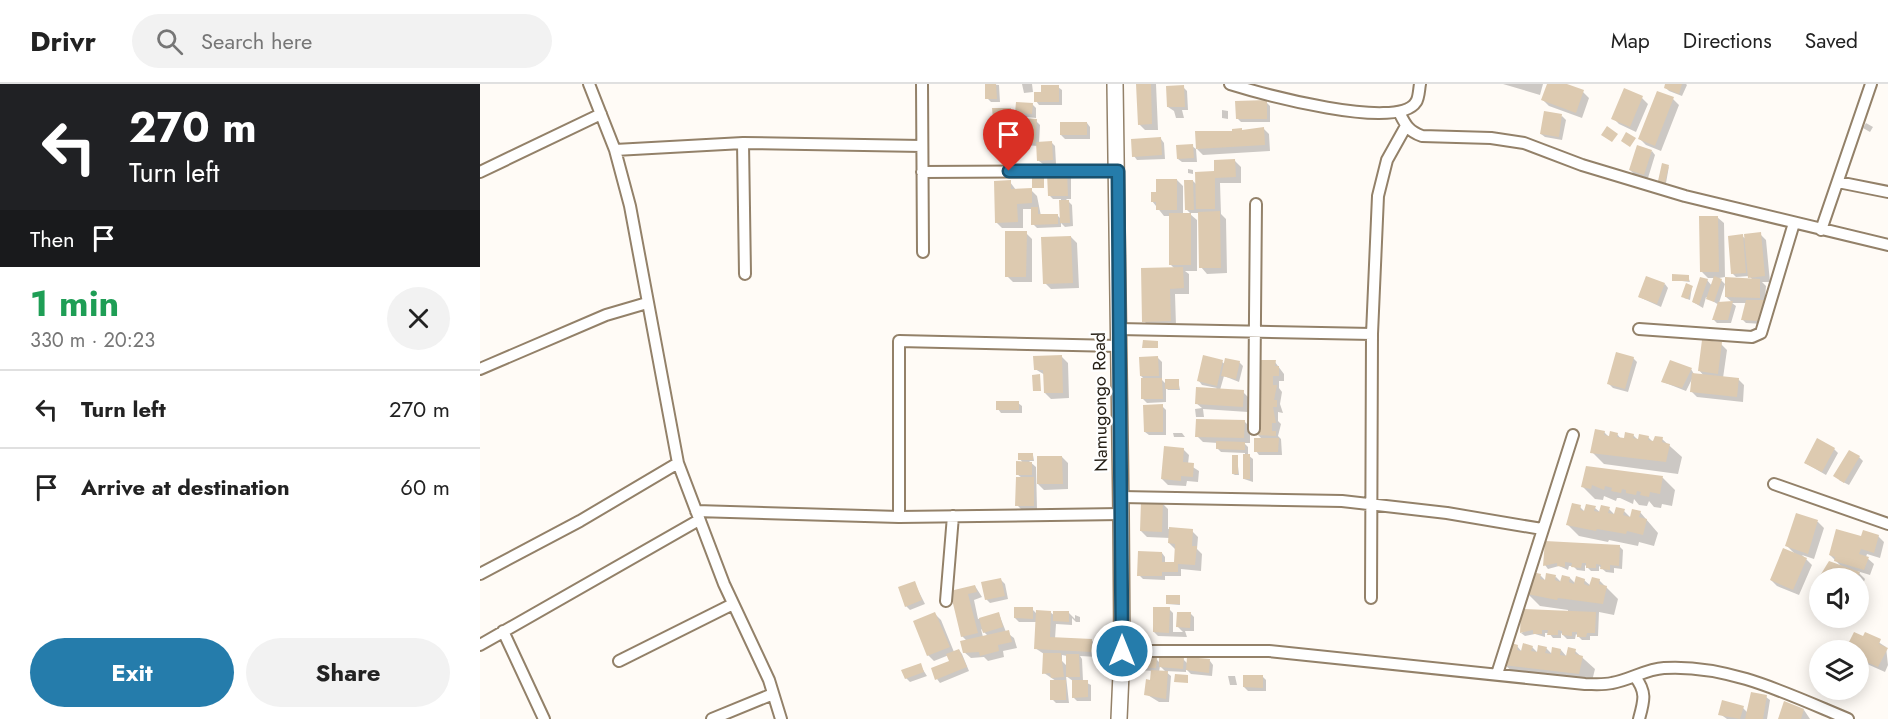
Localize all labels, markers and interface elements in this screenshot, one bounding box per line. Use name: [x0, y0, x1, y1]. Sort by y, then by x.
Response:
search box: [132, 14, 552, 68]
text: Drivr: [30, 21, 96, 62]
icon: search: [153, 25, 186, 58]
text: Search here: [201, 25, 312, 57]
text: Map: [1611, 26, 1650, 56]
text: Directions: [1683, 26, 1772, 56]
text: Saved: [1805, 26, 1858, 56]
text: 270 m: [129, 97, 257, 158]
icon: left: [30, 108, 108, 186]
pin: [983, 109, 1034, 171]
icon: arrive: [992, 118, 1025, 151]
text: Turn left: [129, 153, 219, 192]
icon: arrive: [87, 222, 120, 255]
text: Then: [30, 223, 75, 255]
text: 1 min: [30, 277, 119, 329]
button: close: [387, 287, 450, 350]
text: 330 m · 20:23: [30, 326, 155, 355]
street label: Namugongo Road: [1086, 332, 1114, 472]
icon: left: [30, 393, 63, 426]
text: Turn left: [81, 393, 166, 425]
text: 270 m: [389, 393, 450, 425]
icon: arrive: [30, 471, 63, 504]
text: Arrive at destination: [81, 471, 290, 503]
text: 60 m: [400, 471, 450, 503]
map controls: [1809, 568, 1869, 700]
button: sound: [1809, 568, 1869, 628]
position arrow: [1090, 619, 1154, 683]
button: Exit: [30, 638, 234, 707]
button: Share: [246, 638, 450, 707]
button: layers: [1809, 640, 1869, 700]

